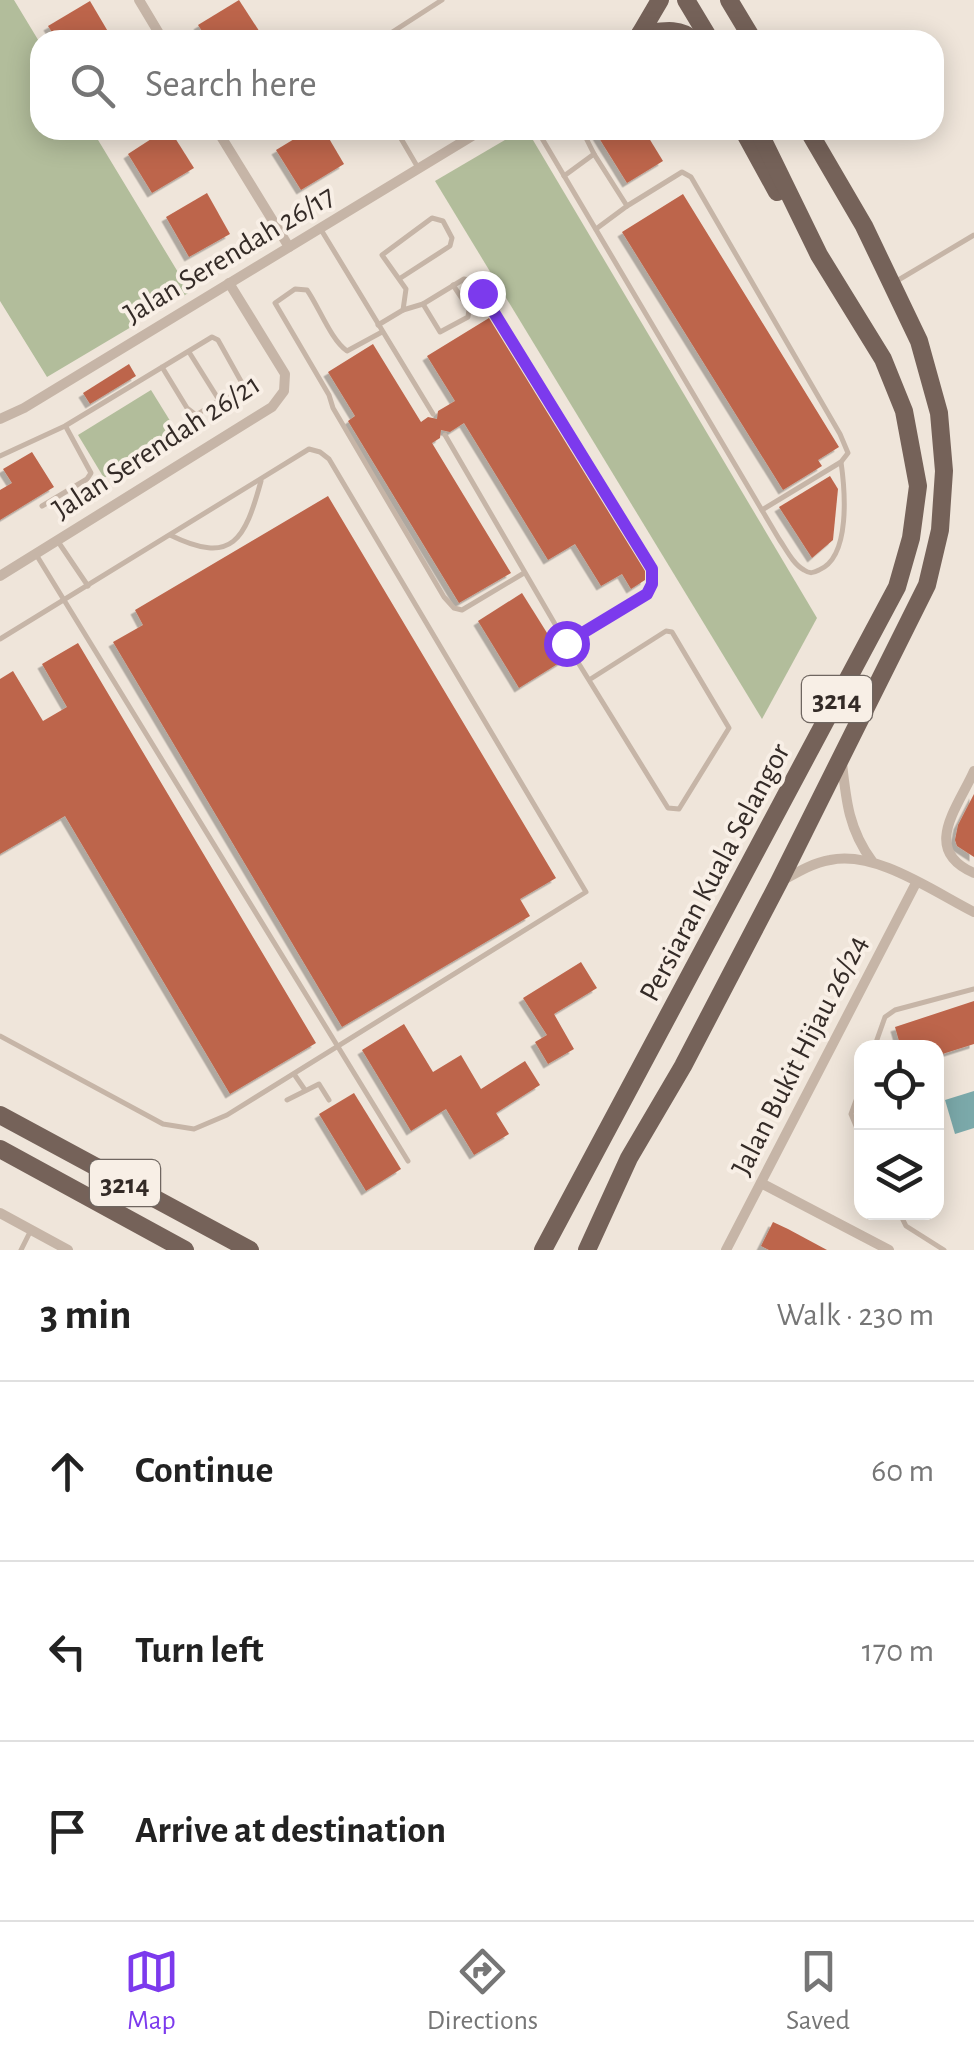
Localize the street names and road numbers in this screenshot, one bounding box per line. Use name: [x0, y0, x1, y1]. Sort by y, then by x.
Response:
street label: Jalan Serendah 26/17: [119, 180, 340, 329]
street label: Jalan Serendah 26/21: [47, 369, 266, 525]
road number: 3214: [802, 676, 872, 722]
street label: Persiaran Kuala Selangor: [634, 738, 796, 1006]
street label: Jalan Bukit Hijau 26/24: [726, 931, 873, 1180]
road number: 3214: [90, 1160, 160, 1206]

